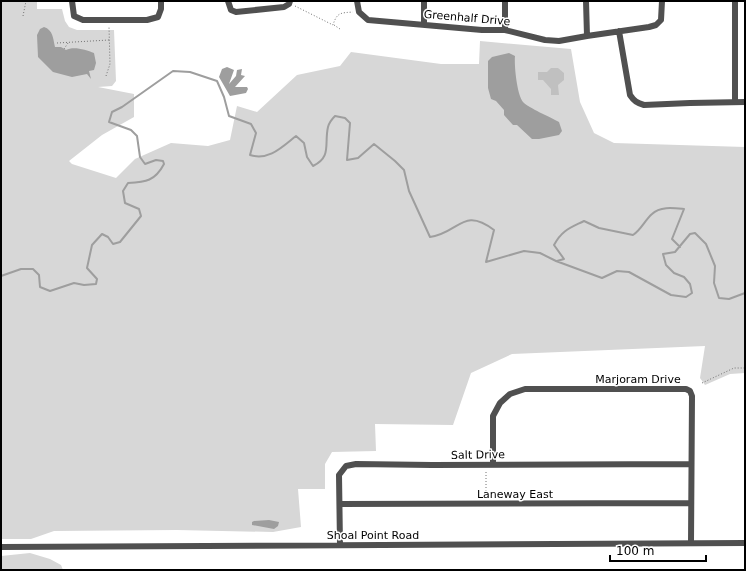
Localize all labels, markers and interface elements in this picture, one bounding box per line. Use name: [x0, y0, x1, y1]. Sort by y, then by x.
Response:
street label: Greenhalf Drive: [423, 8, 511, 28]
street label: Marjoram Drive: [595, 373, 681, 386]
street label: Salt Drive: [451, 448, 505, 462]
street label: Laneway East: [477, 488, 554, 501]
street label: Shoal Point Road: [327, 529, 419, 542]
scale bar: [610, 537, 706, 563]
text: 100 m: [616, 544, 654, 558]

